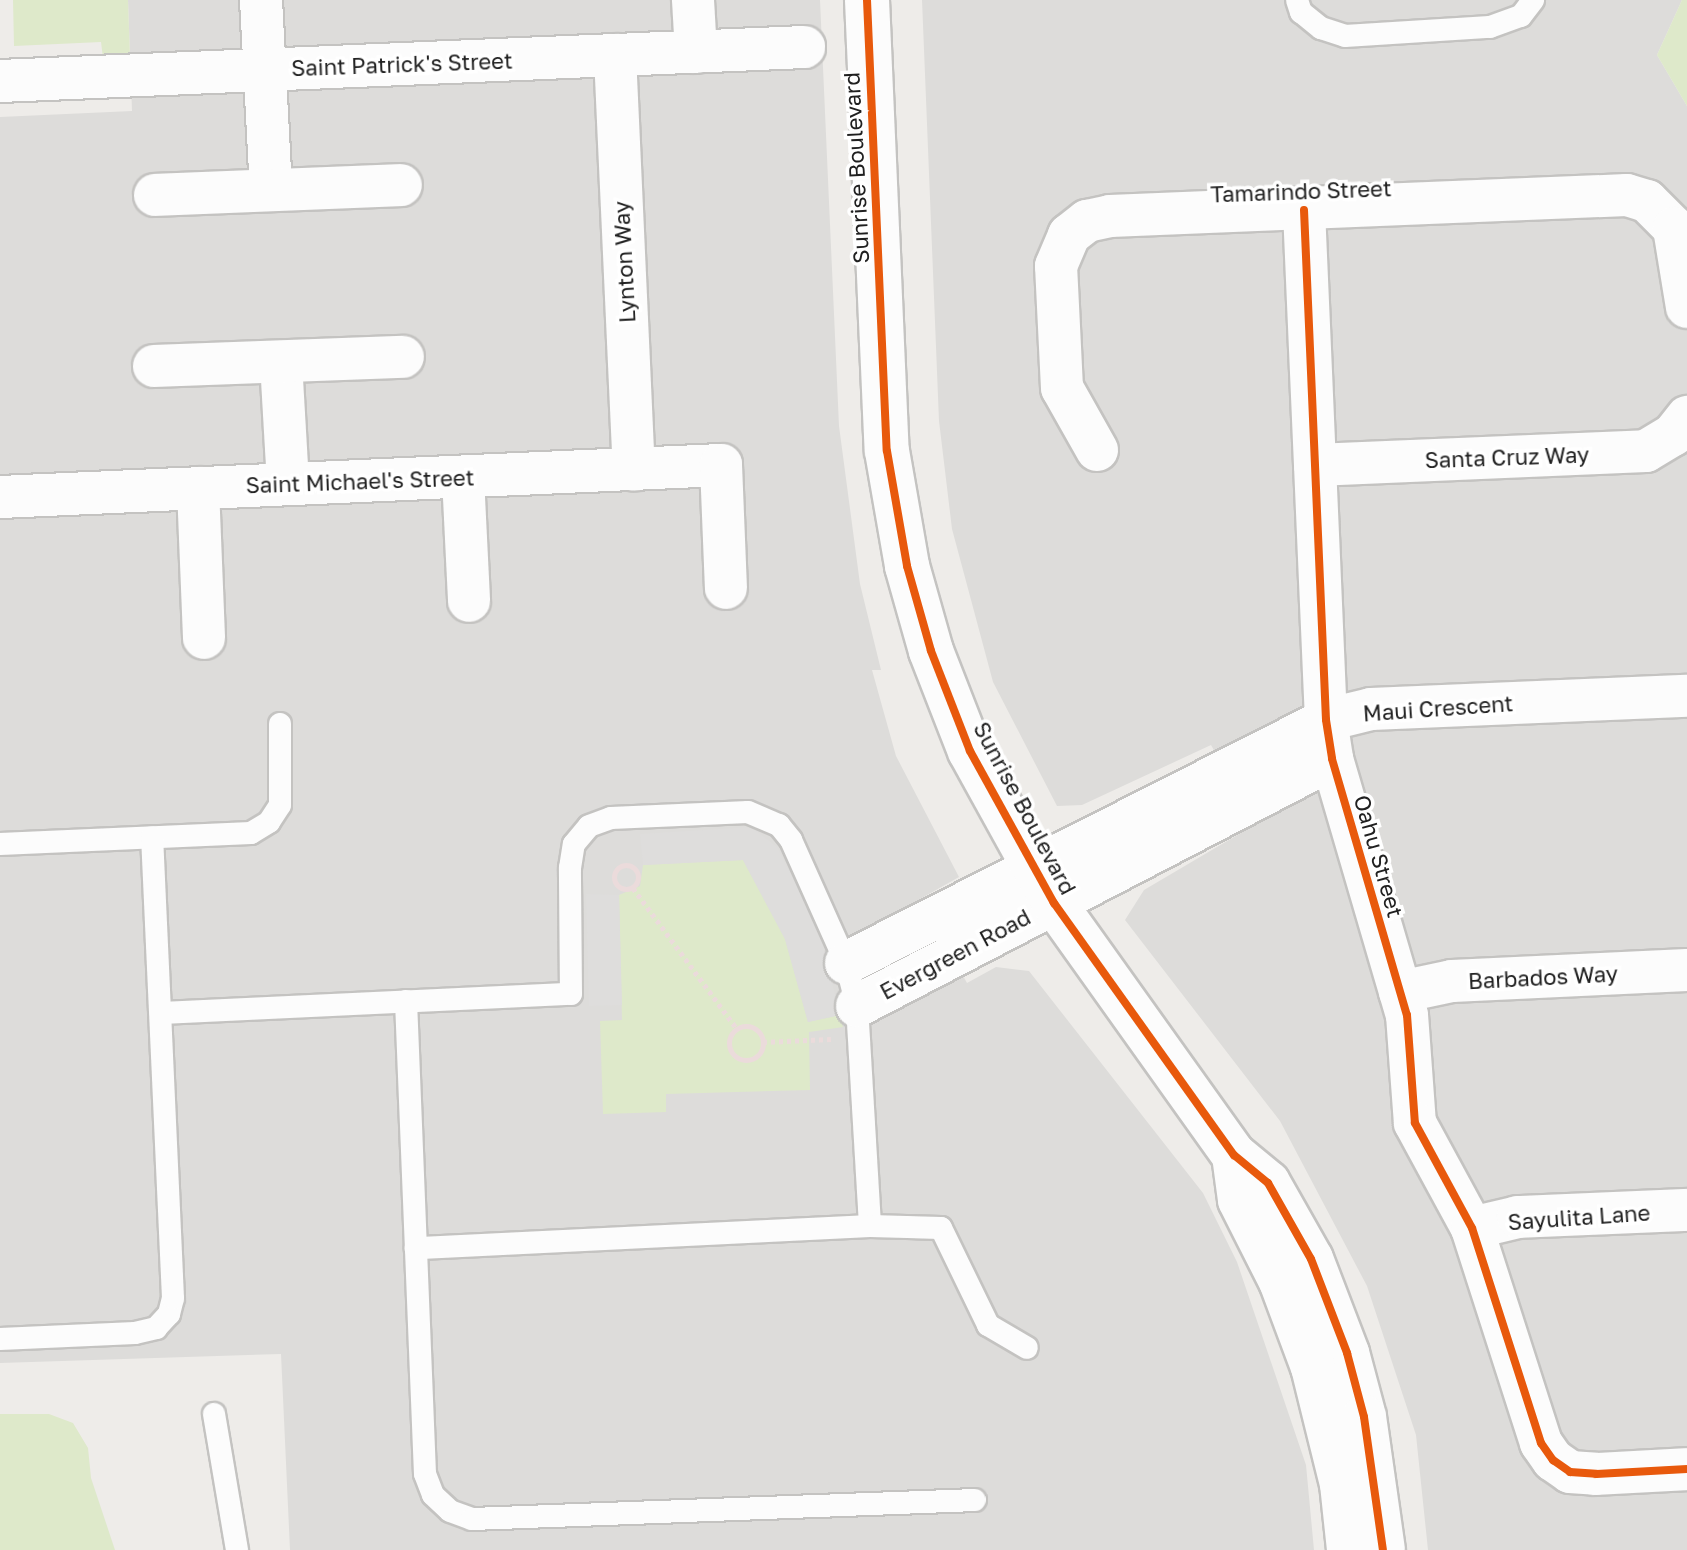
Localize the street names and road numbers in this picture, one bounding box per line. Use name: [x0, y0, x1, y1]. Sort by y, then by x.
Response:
street label: Saint Patrick's Street: [291, 47, 513, 81]
street label: Sunrise Boulevard: [838, 72, 874, 264]
street label: Tamarindo Street: [1210, 175, 1392, 207]
street label: Lynton Way: [608, 200, 640, 324]
street label: Santa Cruz Way: [1424, 441, 1590, 473]
street label: Saint Michael's Street: [245, 464, 475, 498]
street label: Maui Crescent: [1362, 690, 1514, 726]
street label: Sunrise Boulevard: [968, 717, 1082, 899]
street label: Oahu Street: [1349, 792, 1409, 920]
street label: Evergreen Road: [875, 903, 1035, 1005]
street label: Barbados Way: [1467, 960, 1619, 994]
street label: Sayulita Lane: [1507, 1199, 1651, 1235]

